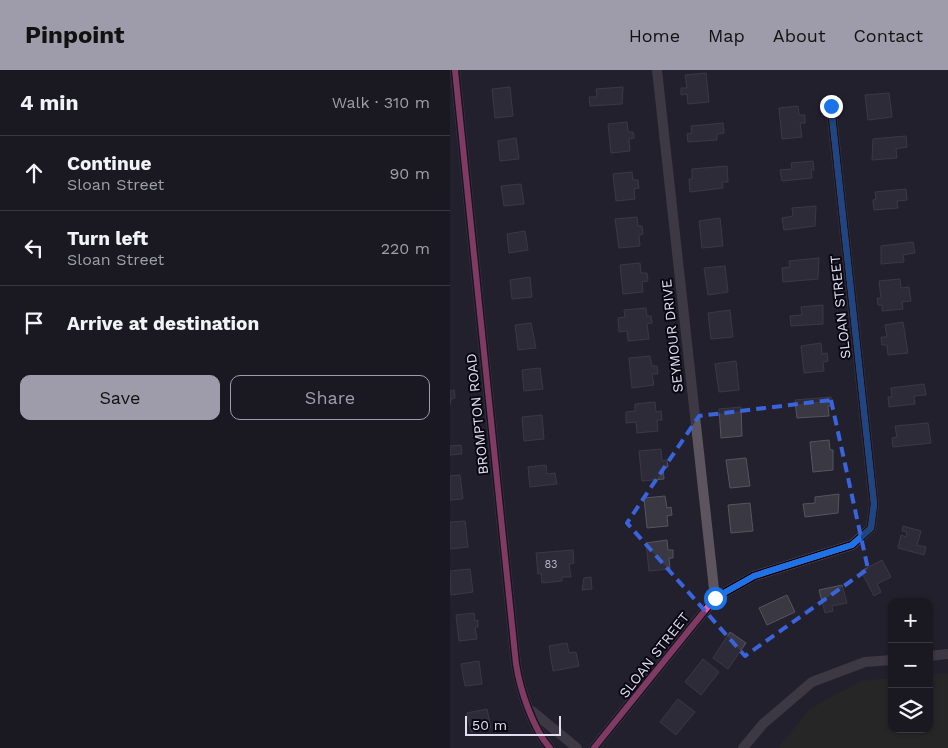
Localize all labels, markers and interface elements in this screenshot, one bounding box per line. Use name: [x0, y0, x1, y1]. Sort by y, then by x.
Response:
text: Pinpoint: [25, 21, 125, 49]
text: Home: [629, 25, 680, 46]
text: Map: [708, 25, 745, 46]
text: About: [773, 25, 825, 46]
text: Contact: [853, 25, 923, 46]
text: 4 min: [20, 90, 78, 115]
text: Walk · 310 m: [332, 93, 430, 112]
route end: [820, 95, 843, 118]
text: Continue: [67, 152, 151, 175]
icon: ahead: [20, 159, 48, 187]
text: 90 m: [389, 164, 430, 183]
text: Sloan Street: [67, 175, 164, 194]
text: Turn left: [67, 227, 148, 250]
icon: left: [20, 234, 48, 262]
text: 220 m: [381, 239, 430, 258]
text: Sloan Street: [67, 250, 164, 269]
street label: SLOAN STREET: [827, 254, 853, 360]
street label: SEYMOUR DRIVE: [658, 279, 686, 393]
icon: arrive: [20, 309, 48, 337]
text: Arrive at destination: [67, 312, 259, 335]
street label: BROMPTON ROAD: [463, 353, 491, 475]
button: Save: [20, 375, 220, 420]
button: Share: [230, 375, 430, 420]
house number: 83: [545, 558, 557, 571]
route start: [704, 587, 727, 610]
map controls: [888, 598, 933, 733]
button: +: [888, 598, 933, 643]
street label: SLOAN STREET: [616, 609, 693, 701]
button: −: [888, 643, 933, 688]
button: layers: [888, 688, 933, 733]
scale bar: [465, 713, 561, 736]
text: 50 m: [472, 717, 507, 733]

